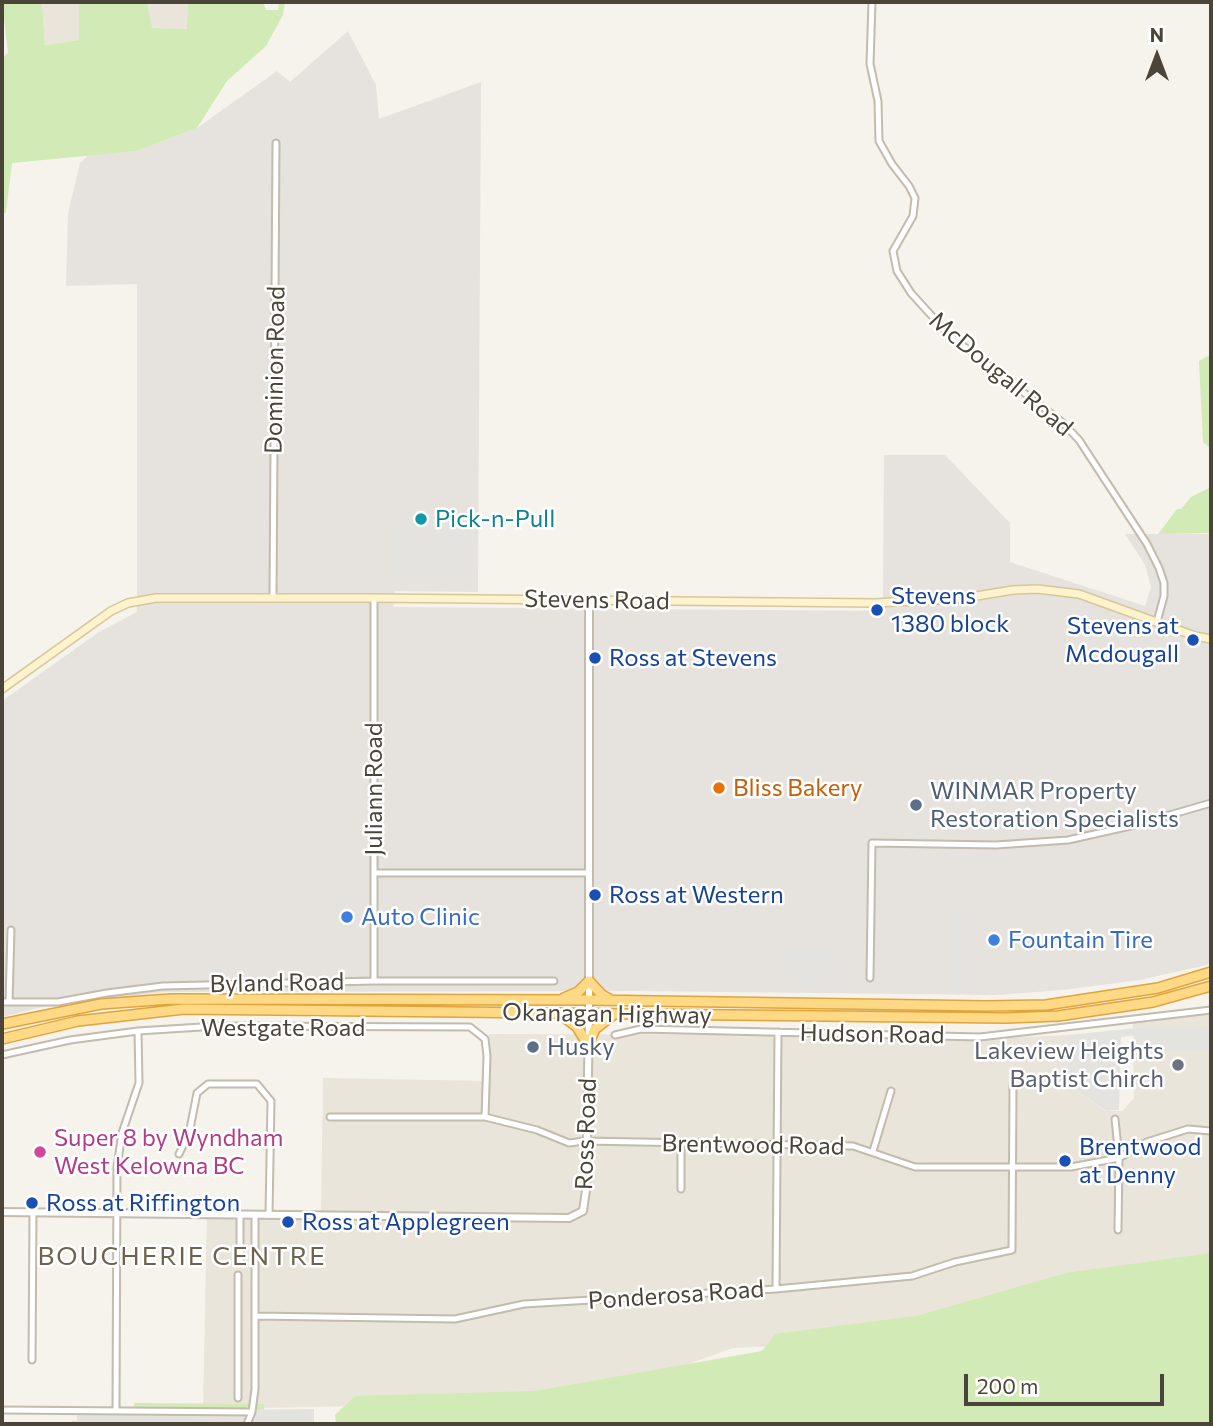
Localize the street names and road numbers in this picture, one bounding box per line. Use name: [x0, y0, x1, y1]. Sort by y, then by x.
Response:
street label: Dominion Road: [259, 286, 291, 454]
street label: McDougall Road: [923, 306, 1079, 442]
street label: Stevens Road: [524, 584, 670, 616]
street label: Juliann Road: [360, 722, 388, 856]
street label: Byland Road: [209, 967, 345, 999]
street label: Okanagan Highway: [502, 998, 712, 1030]
street label: Westgate Road: [201, 1014, 365, 1042]
street label: Hudson Road: [799, 1018, 945, 1050]
street label: Ross Road: [570, 1078, 602, 1190]
street label: Brentwood Road: [661, 1129, 845, 1161]
street label: Ponderosa Road: [587, 1274, 765, 1316]

